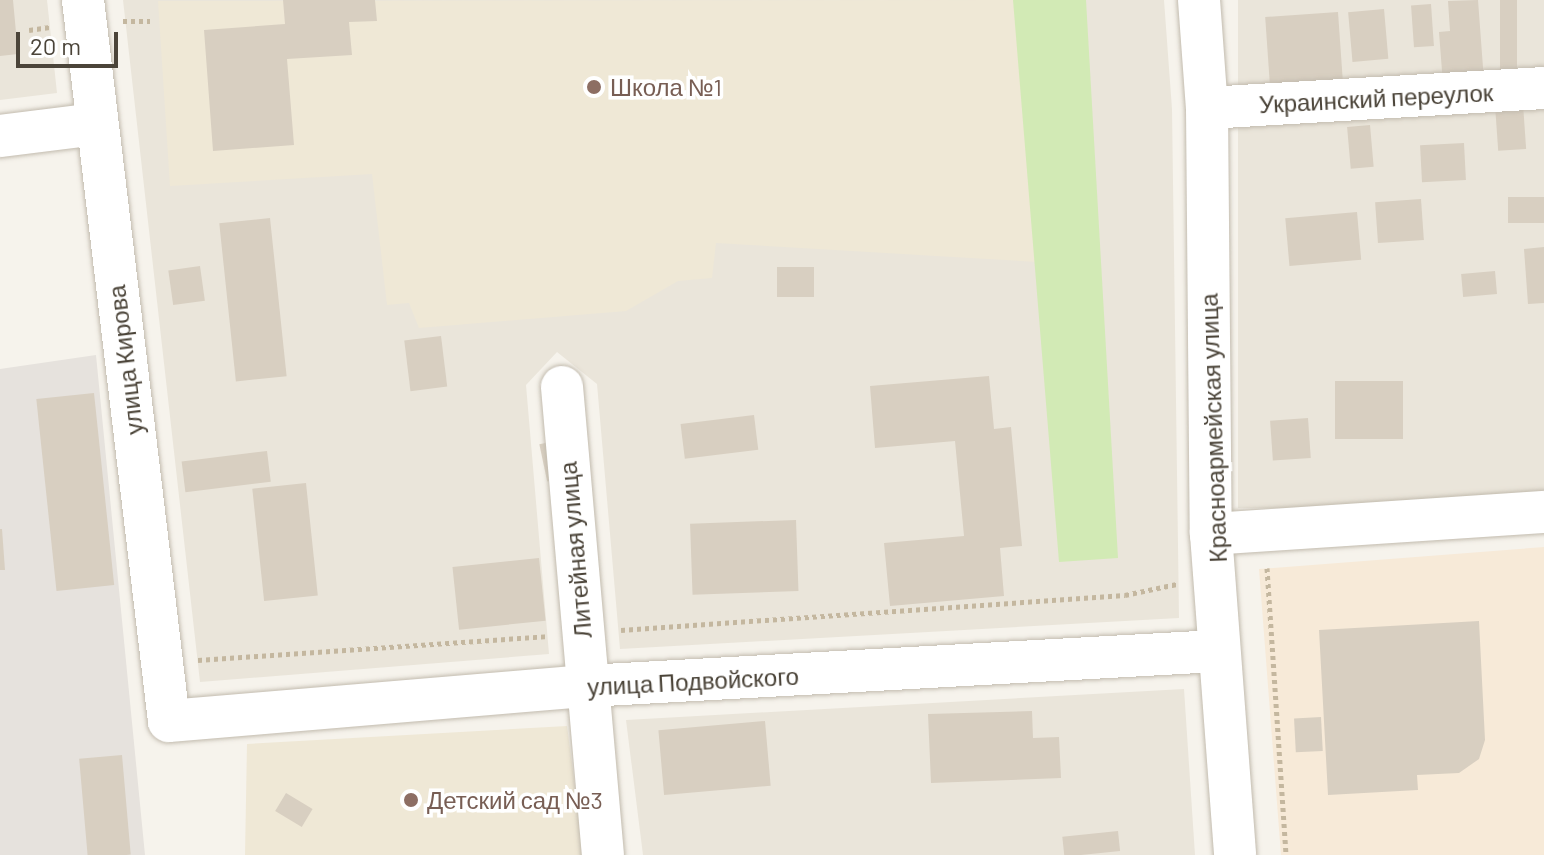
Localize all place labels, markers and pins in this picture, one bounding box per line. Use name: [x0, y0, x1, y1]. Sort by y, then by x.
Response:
place label: Школа №1: [610, 73, 722, 101]
marker: Школа №1: [585, 78, 603, 96]
place label: Детский сад №3: [427, 786, 603, 814]
marker: Детский сад №3: [402, 791, 420, 809]

